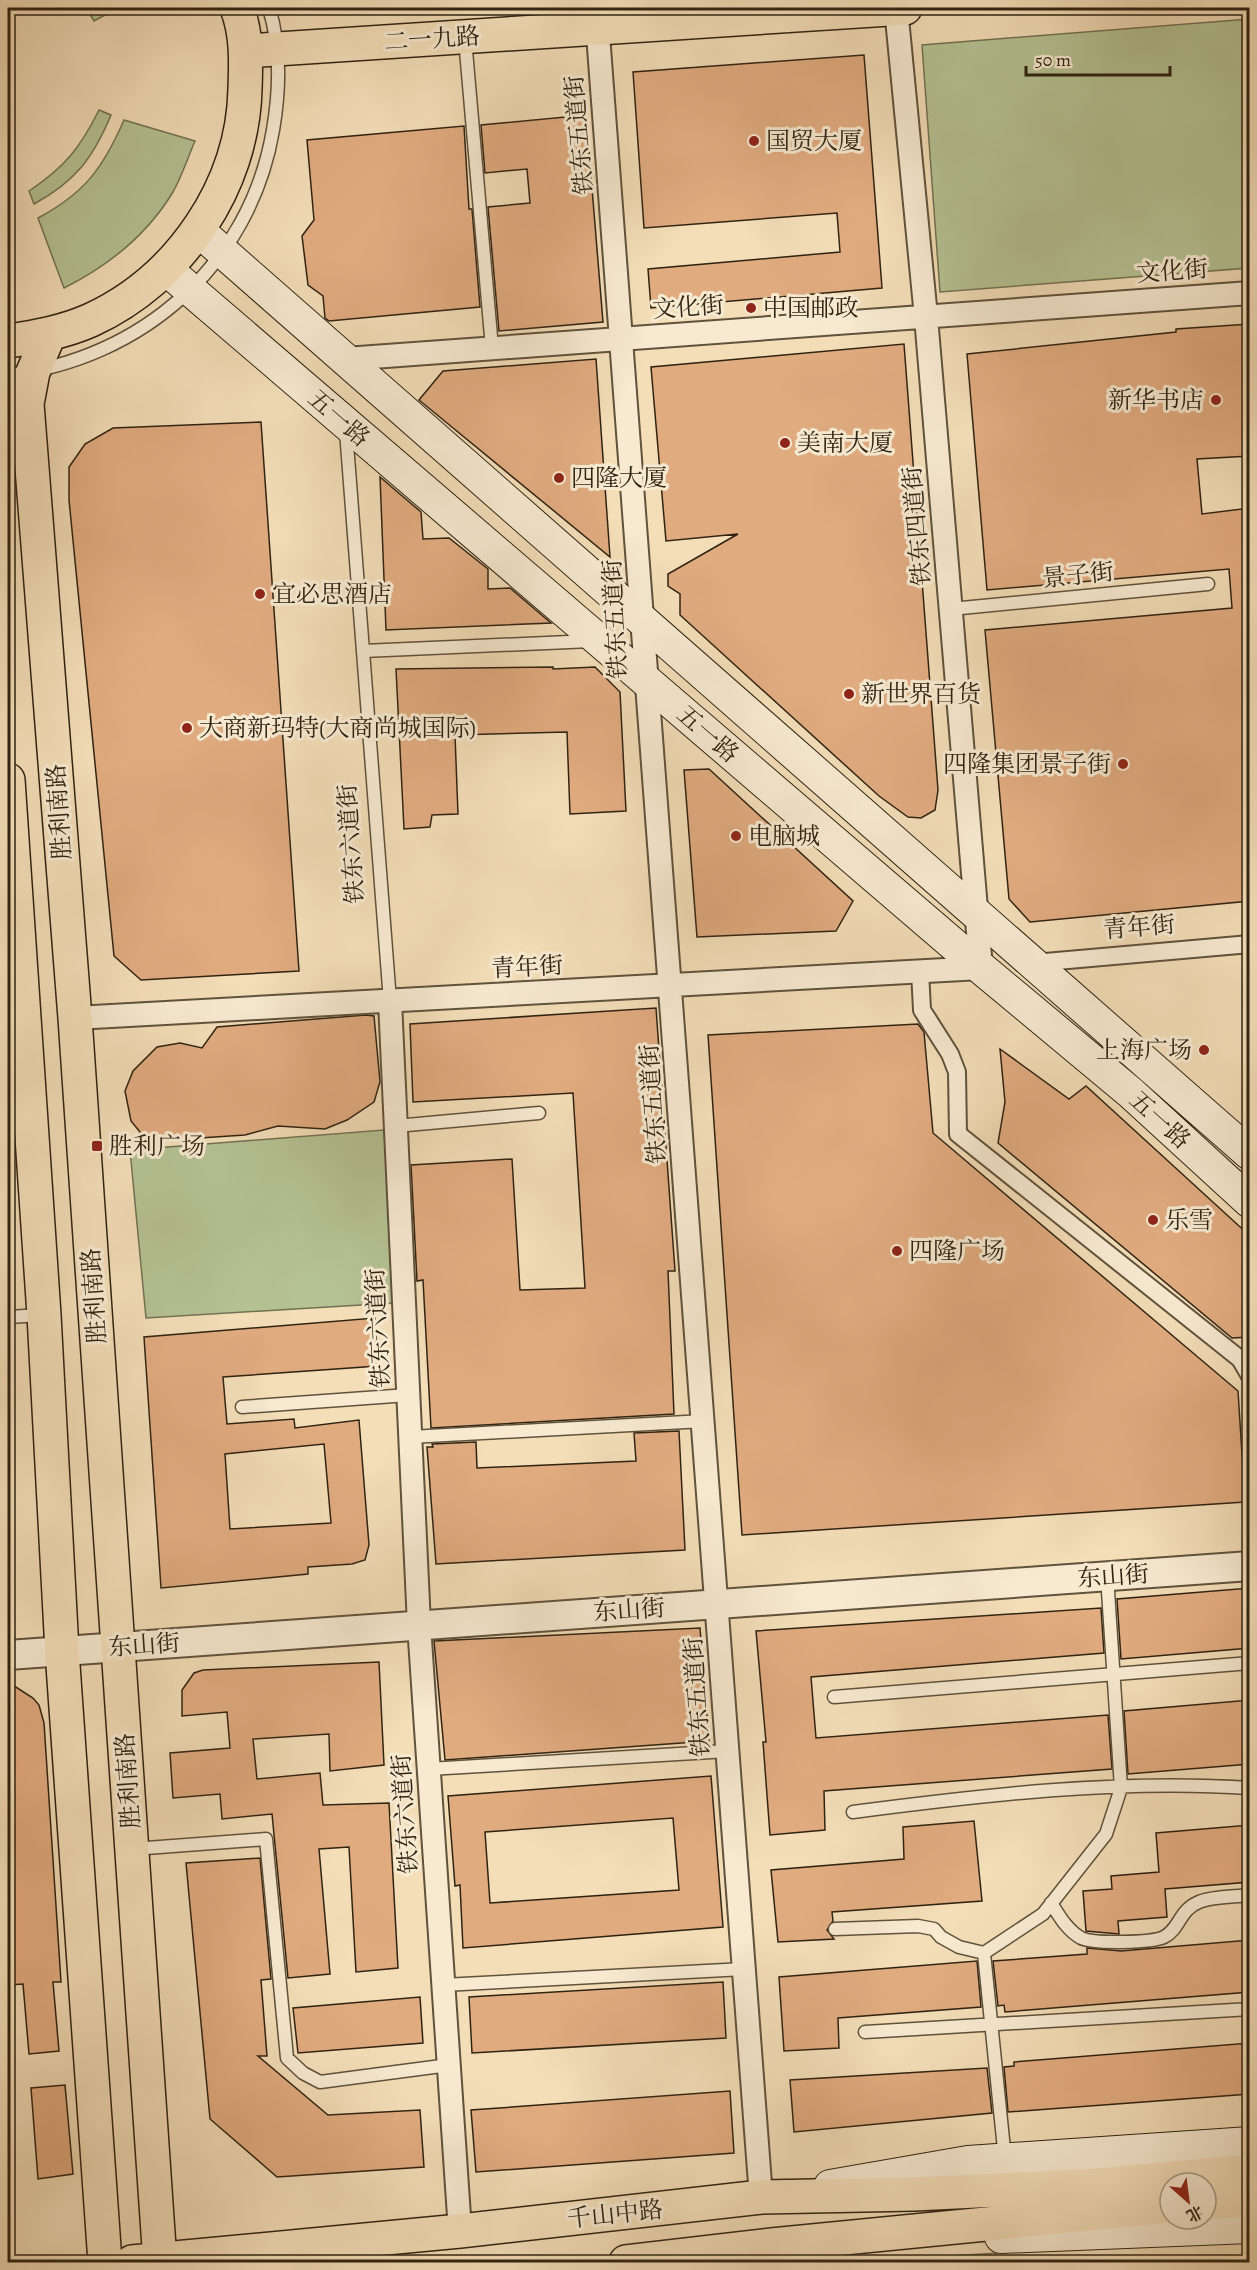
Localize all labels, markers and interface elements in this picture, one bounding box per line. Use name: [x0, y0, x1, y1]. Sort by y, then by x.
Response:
street label: 二一九路: [383, 20, 481, 58]
scale bar: [1026, 39, 1170, 77]
text: 50 m: [1035, 48, 1071, 72]
street label: 铁东五道街: [558, 74, 600, 196]
place label: 国贸大厦: [766, 125, 862, 157]
marker: 国贸大厦: [747, 134, 761, 148]
street label: 文化街: [1135, 253, 1209, 289]
street label: 文化街: [651, 289, 725, 325]
place label: 中国邮政: [763, 292, 859, 324]
marker: 中国邮政: [744, 301, 758, 315]
street label: 五一路: [301, 382, 377, 454]
place label: 新华书店: [1108, 384, 1204, 416]
marker: 新华书店: [1209, 393, 1223, 407]
place label: 美南大厦: [797, 427, 893, 459]
marker: 美南大厦: [778, 436, 792, 450]
place label: 四隆大厦: [571, 462, 667, 494]
street label: 铁东四道街: [896, 465, 938, 587]
marker: 四隆大厦: [552, 471, 566, 485]
street label: 景子街: [1041, 555, 1115, 595]
street label: 铁东五道街: [596, 558, 634, 680]
place label: 宜必思酒店: [272, 578, 392, 610]
marker: 宜必思酒店: [253, 587, 267, 601]
place label: 新世界百货: [861, 678, 981, 710]
marker: 新世界百货: [842, 687, 856, 701]
street label: 五一路: [670, 698, 746, 770]
place label: 大商新玛特(大商尚城国际): [199, 712, 476, 744]
marker: 大商新玛特(大商尚城国际): [180, 721, 194, 735]
place label: 四隆集团景子街: [943, 748, 1111, 780]
marker: 四隆集团景子街: [1116, 757, 1130, 771]
street label: 胜利南路: [40, 763, 78, 861]
street label: 铁东六道街: [331, 783, 371, 905]
place label: 电脑城: [748, 820, 820, 852]
marker: 电脑城: [729, 829, 743, 843]
street label: 青年街: [1102, 908, 1176, 946]
street label: 青年街: [490, 949, 564, 985]
place label: 上海广场: [1096, 1034, 1192, 1066]
street label: 铁东五道街: [633, 1043, 673, 1165]
marker: 上海广场: [1197, 1043, 1211, 1057]
street label: 五一路: [1123, 1084, 1197, 1156]
place label: 胜利广场: [109, 1130, 205, 1162]
marker: 胜利广场: [90, 1139, 104, 1153]
place label: 乐雪: [1165, 1204, 1213, 1236]
marker: 乐雪: [1146, 1213, 1160, 1227]
place label: 四隆广场: [909, 1235, 1005, 1267]
marker: 四隆广场: [890, 1244, 904, 1258]
street label: 胜利南路: [75, 1247, 113, 1345]
street label: 铁东六道街: [359, 1267, 397, 1389]
street label: 东山街: [1076, 1558, 1150, 1594]
street label: 东山街: [592, 1592, 666, 1628]
street label: 东山街: [107, 1627, 181, 1663]
street label: 铁东五道街: [677, 1636, 717, 1758]
street label: 胜利南路: [109, 1732, 147, 1830]
street label: 铁东六道街: [385, 1753, 425, 1875]
north arrow: [1158, 2171, 1218, 2231]
street label: 千山中路: [566, 2193, 664, 2235]
text: 北: [1182, 2200, 1207, 2227]

